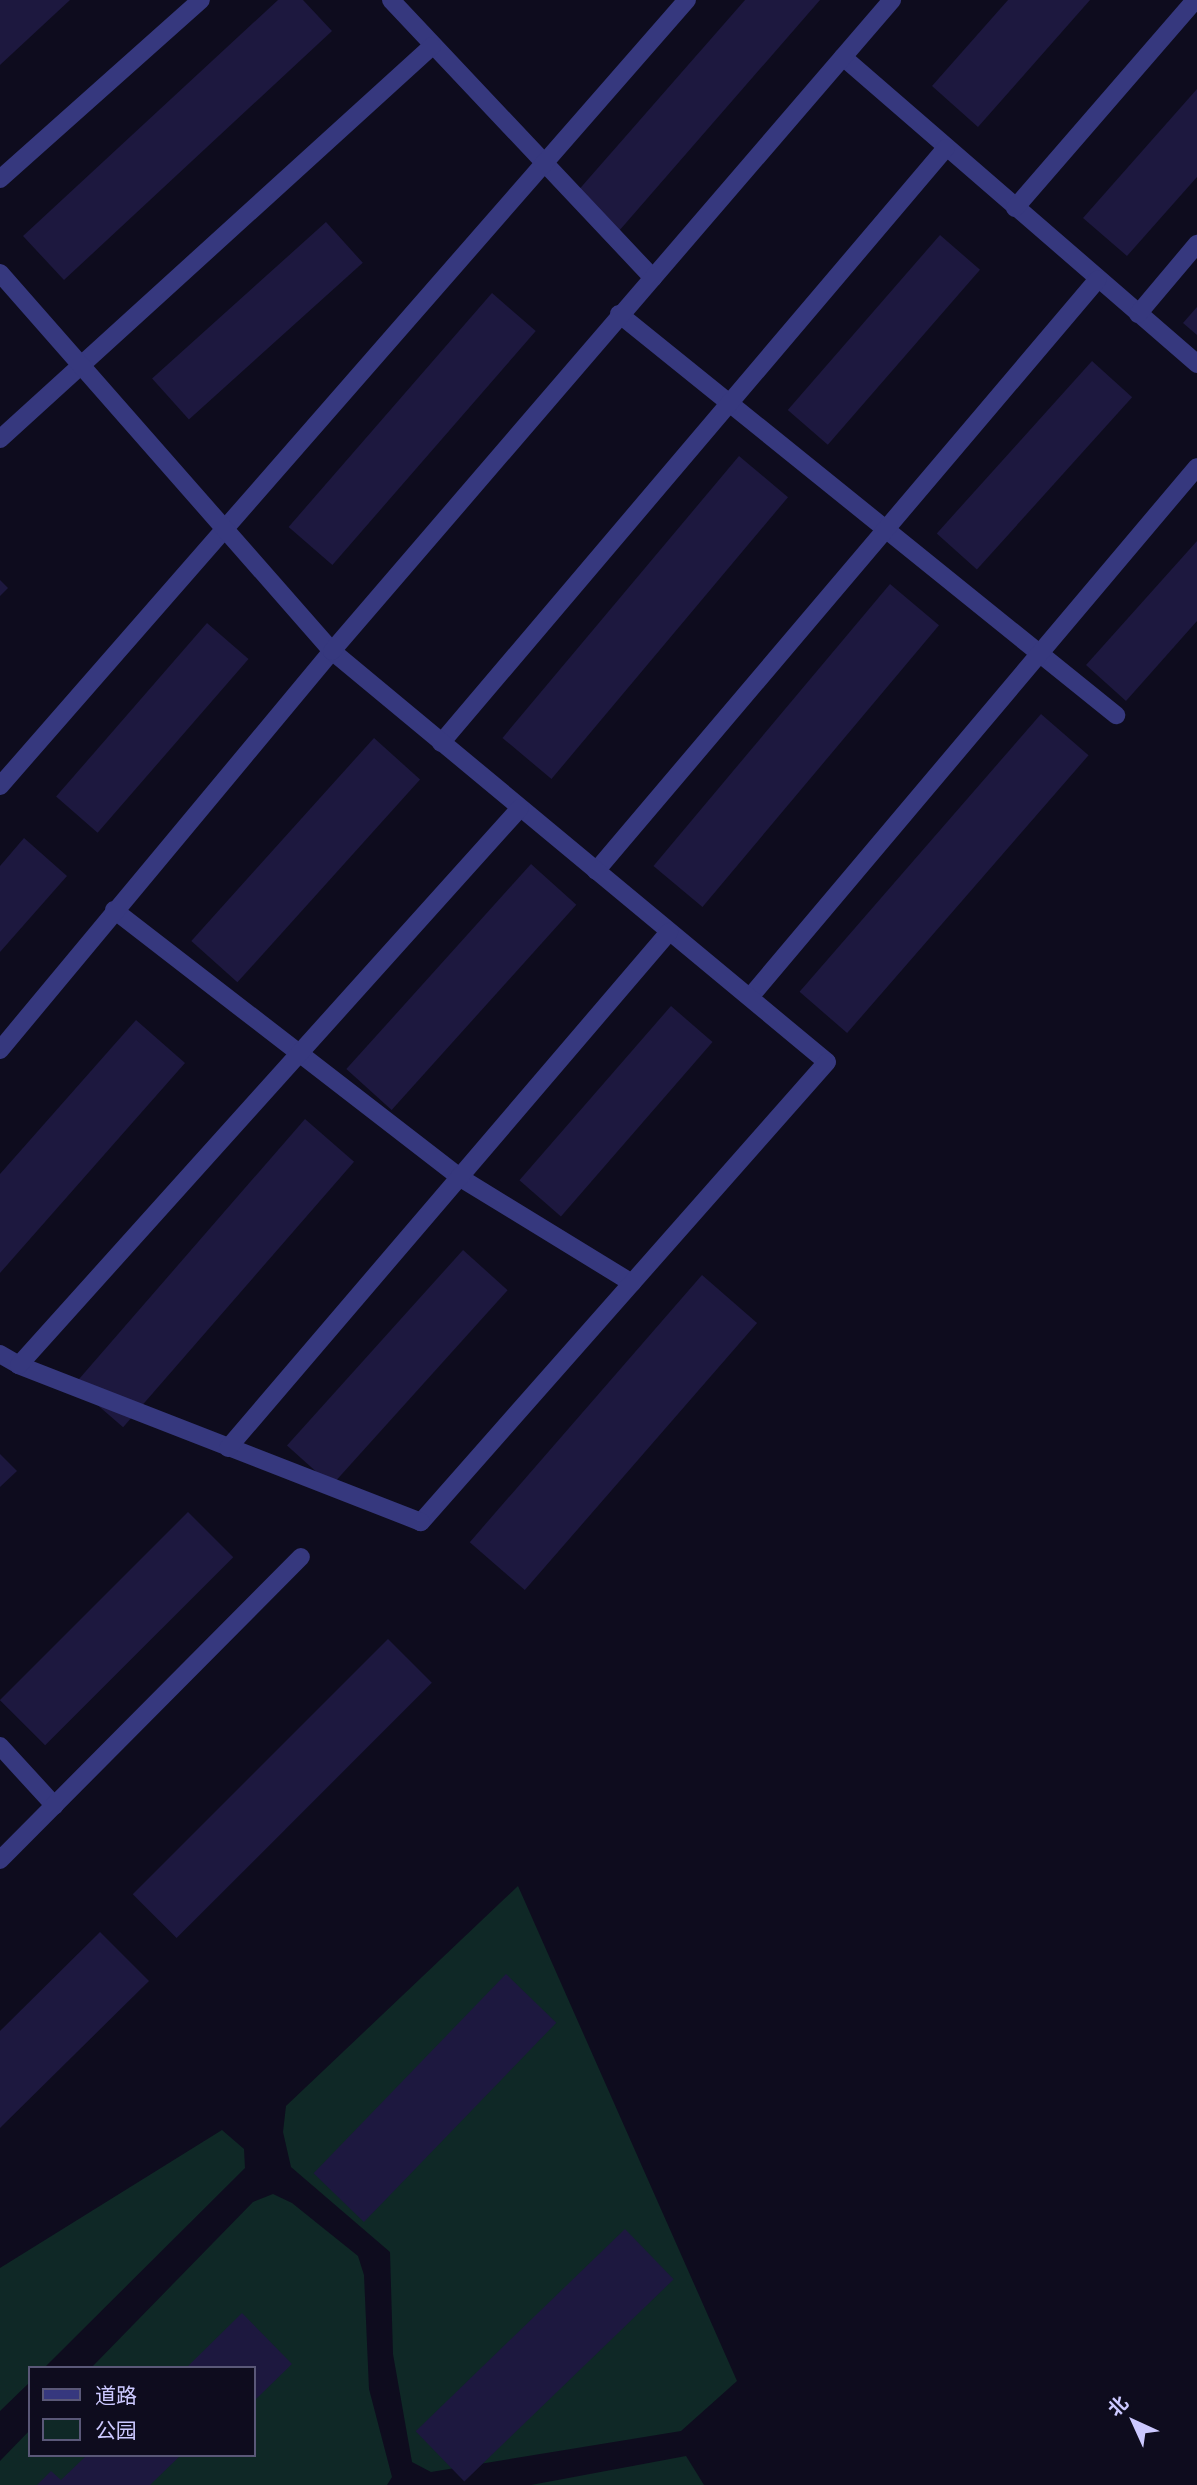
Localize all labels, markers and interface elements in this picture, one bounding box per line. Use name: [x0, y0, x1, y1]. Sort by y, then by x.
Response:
legend: [28, 2366, 256, 2457]
text: 道路: [95, 2381, 137, 2411]
north arrow: [1099, 2387, 1169, 2457]
text: 北: [1103, 2391, 1135, 2423]
text: 公园: [95, 2416, 137, 2446]

